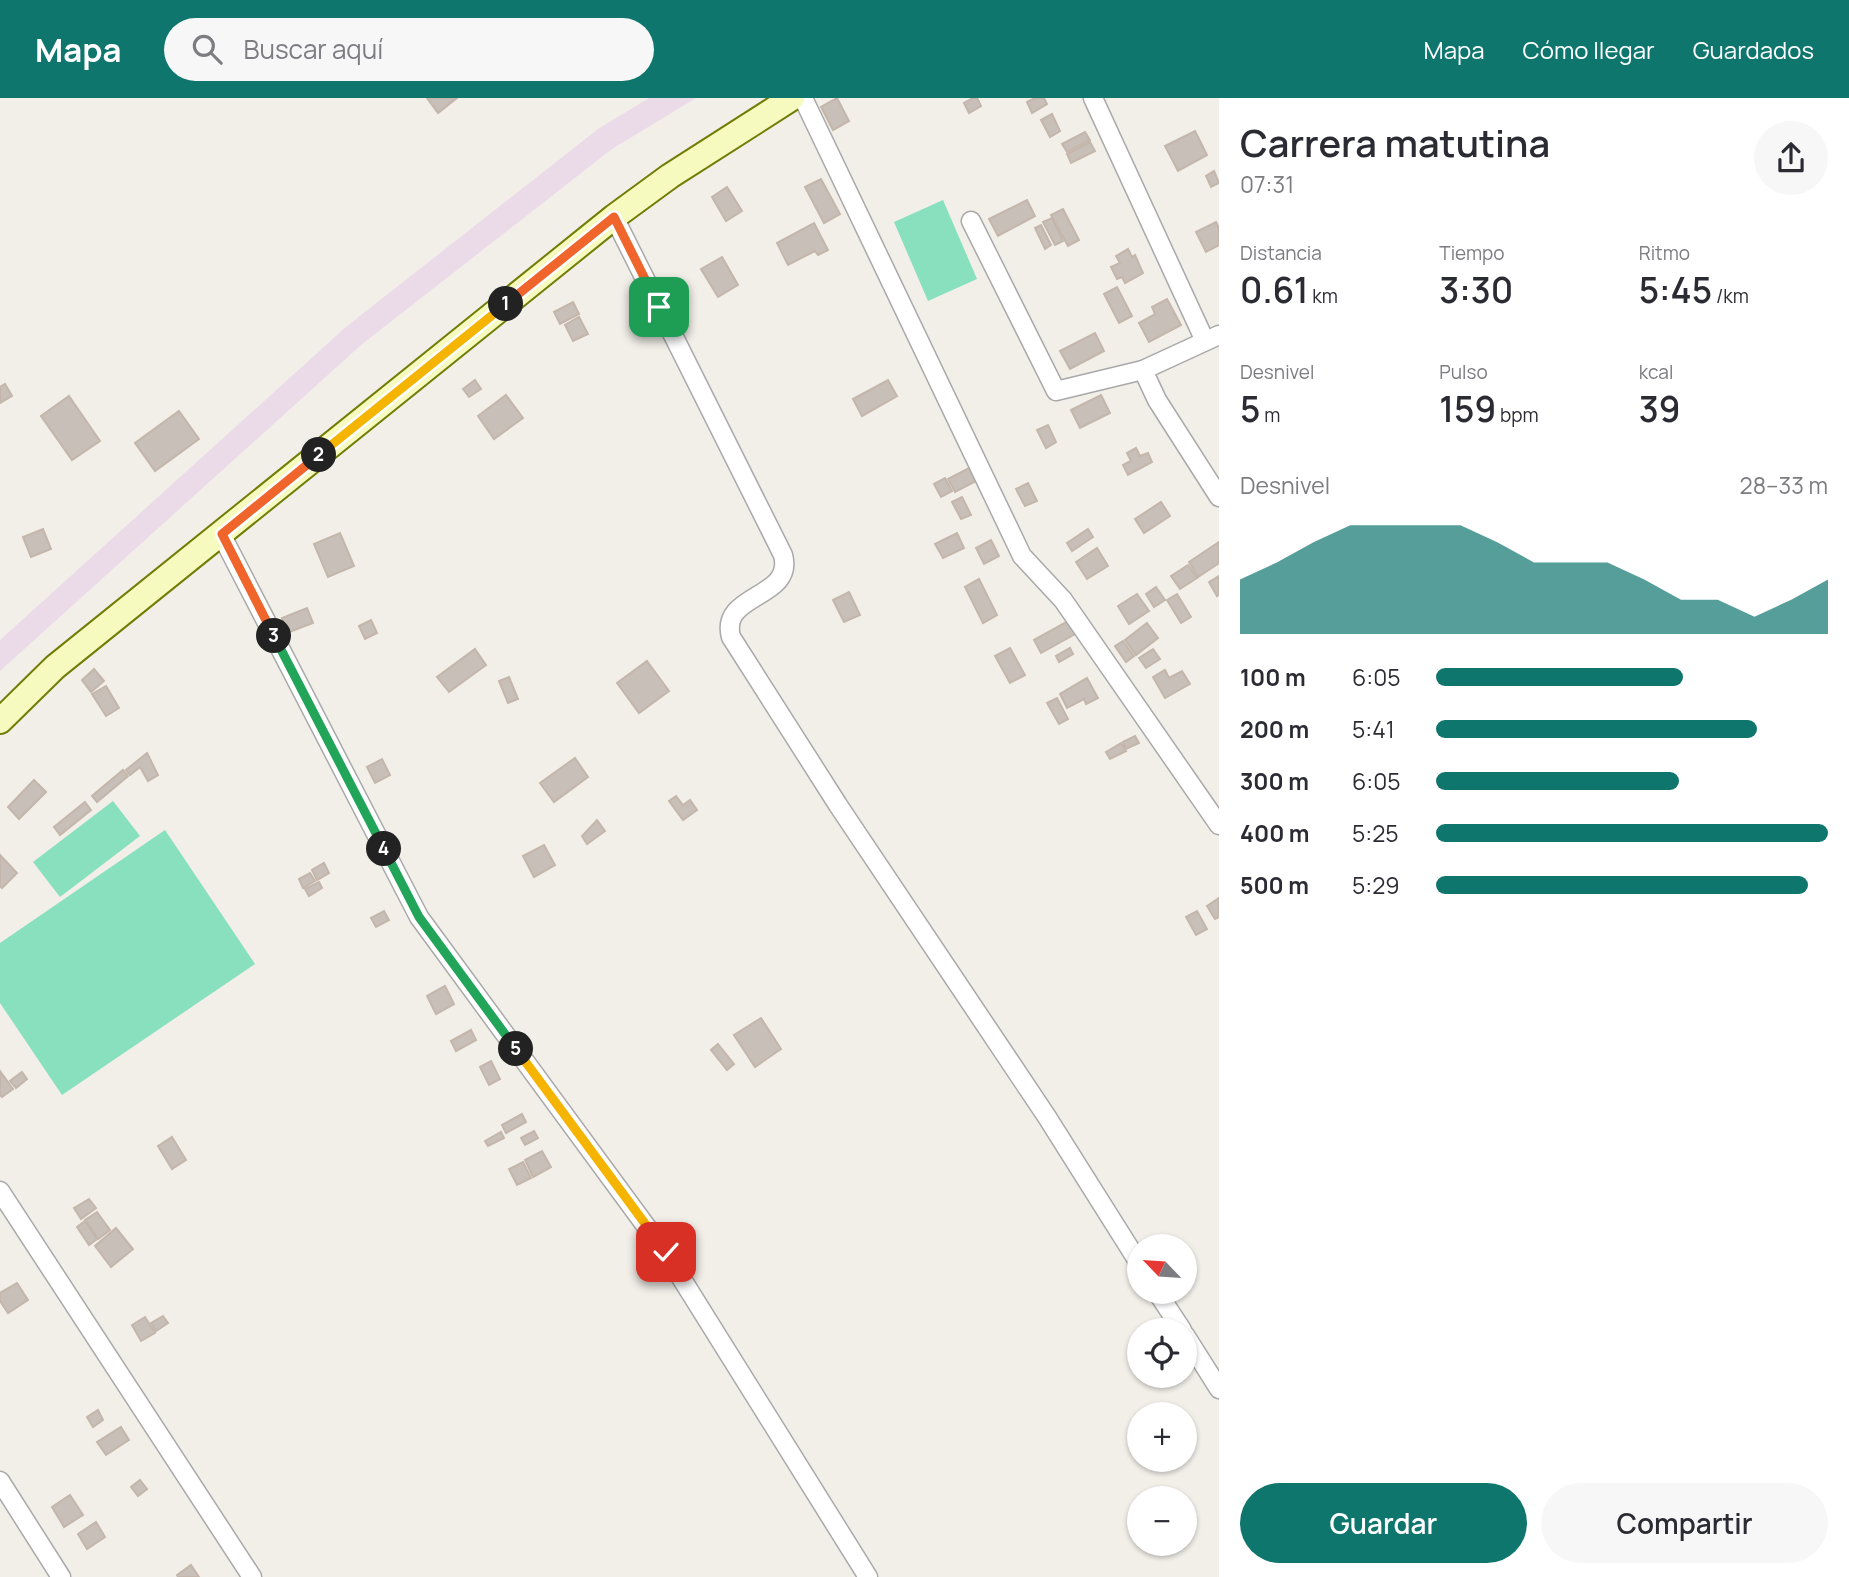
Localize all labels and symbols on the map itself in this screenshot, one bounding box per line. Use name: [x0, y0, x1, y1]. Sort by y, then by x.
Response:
pin: [629, 277, 689, 337]
pin: 1: [489, 286, 524, 322]
pin: 2: [302, 438, 336, 472]
pin: 3: [256, 618, 292, 654]
pin: 4: [366, 832, 402, 866]
pin: 5: [498, 1032, 534, 1066]
pin: [636, 1222, 696, 1282]
north arrow: [1127, 1234, 1197, 1304]

